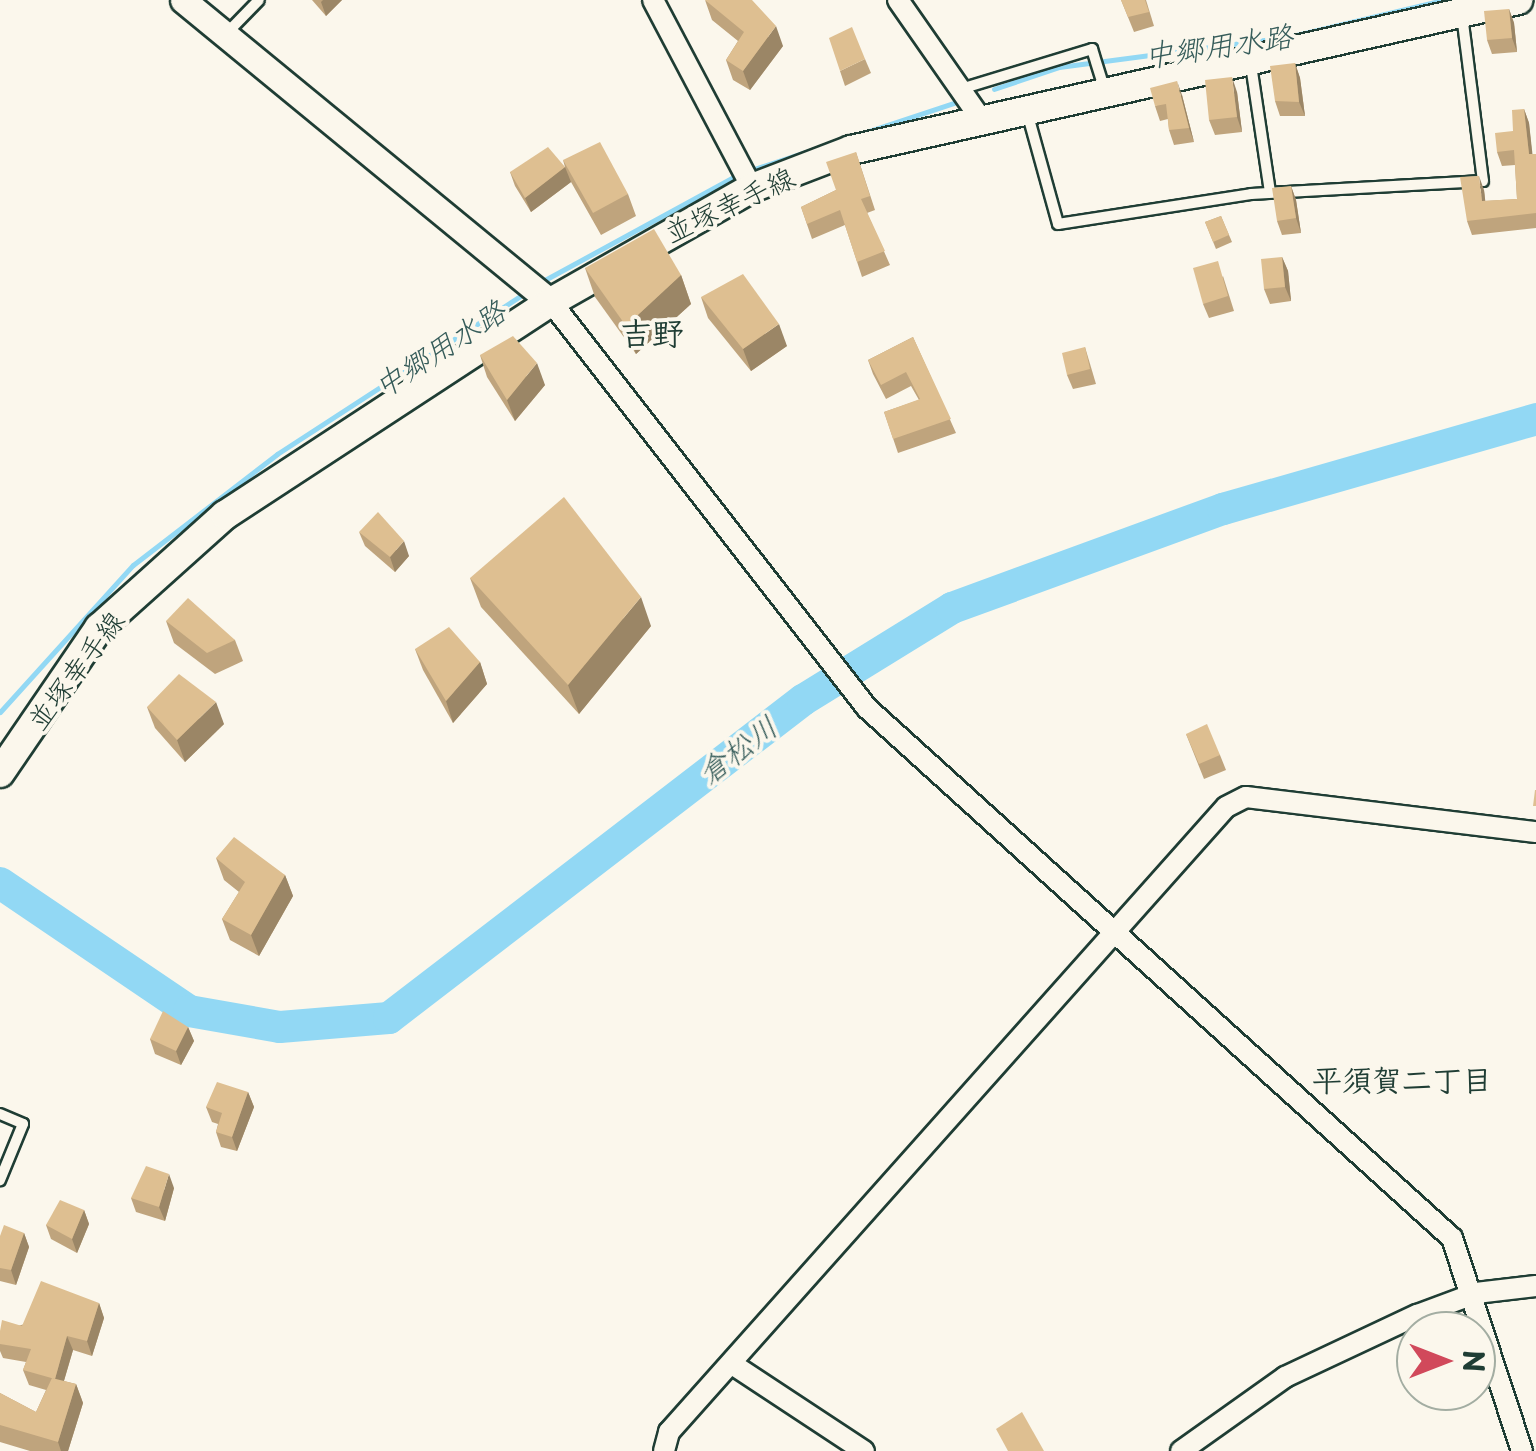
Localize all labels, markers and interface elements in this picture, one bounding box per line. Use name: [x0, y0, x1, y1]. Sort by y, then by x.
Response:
water label: 中郷用水路: [1141, 17, 1295, 73]
street label: 並塚幸手線: [658, 159, 800, 249]
water label: 中郷用水路: [366, 292, 512, 404]
district label: 吉野: [620, 313, 684, 351]
street label: 並塚幸手線: [19, 604, 131, 736]
water label: 倉松川: [690, 708, 784, 790]
district label: 平須賀二丁目: [1312, 1061, 1492, 1097]
north arrow: [1396, 1311, 1496, 1411]
text: N: [1453, 1350, 1496, 1372]

